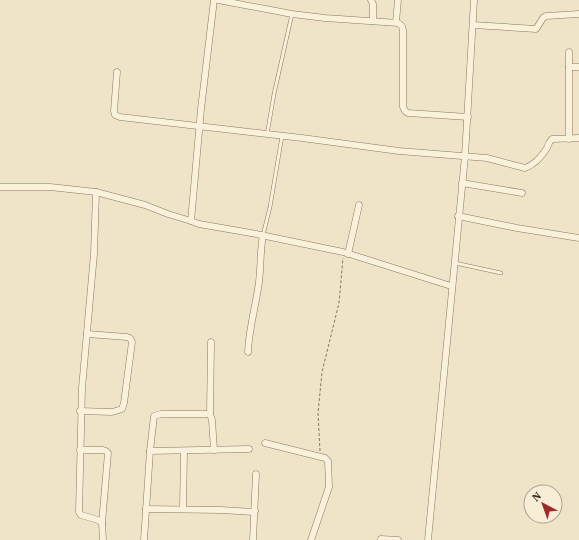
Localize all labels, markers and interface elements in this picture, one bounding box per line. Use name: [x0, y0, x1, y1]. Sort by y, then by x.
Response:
north arrow: [523, 484, 563, 524]
text: N: [529, 489, 545, 505]

